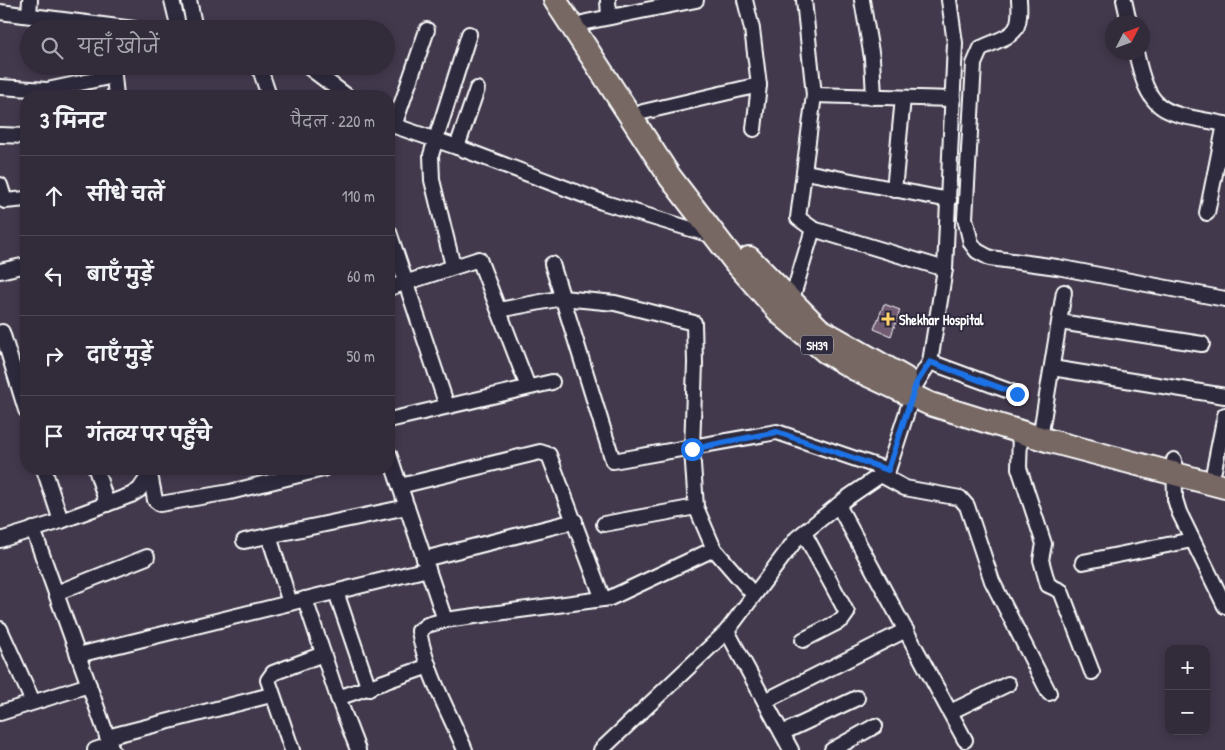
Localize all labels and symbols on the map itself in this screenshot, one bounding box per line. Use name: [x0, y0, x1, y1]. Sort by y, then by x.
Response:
north arrow: [1105, 15, 1150, 60]
place label: Shekhar Hospital: [899, 310, 984, 331]
marker: Shekhar Hospital: [881, 312, 895, 326]
road number: SH39: [801, 336, 833, 354]
route end: [1006, 383, 1029, 406]
route start: [681, 438, 704, 461]

